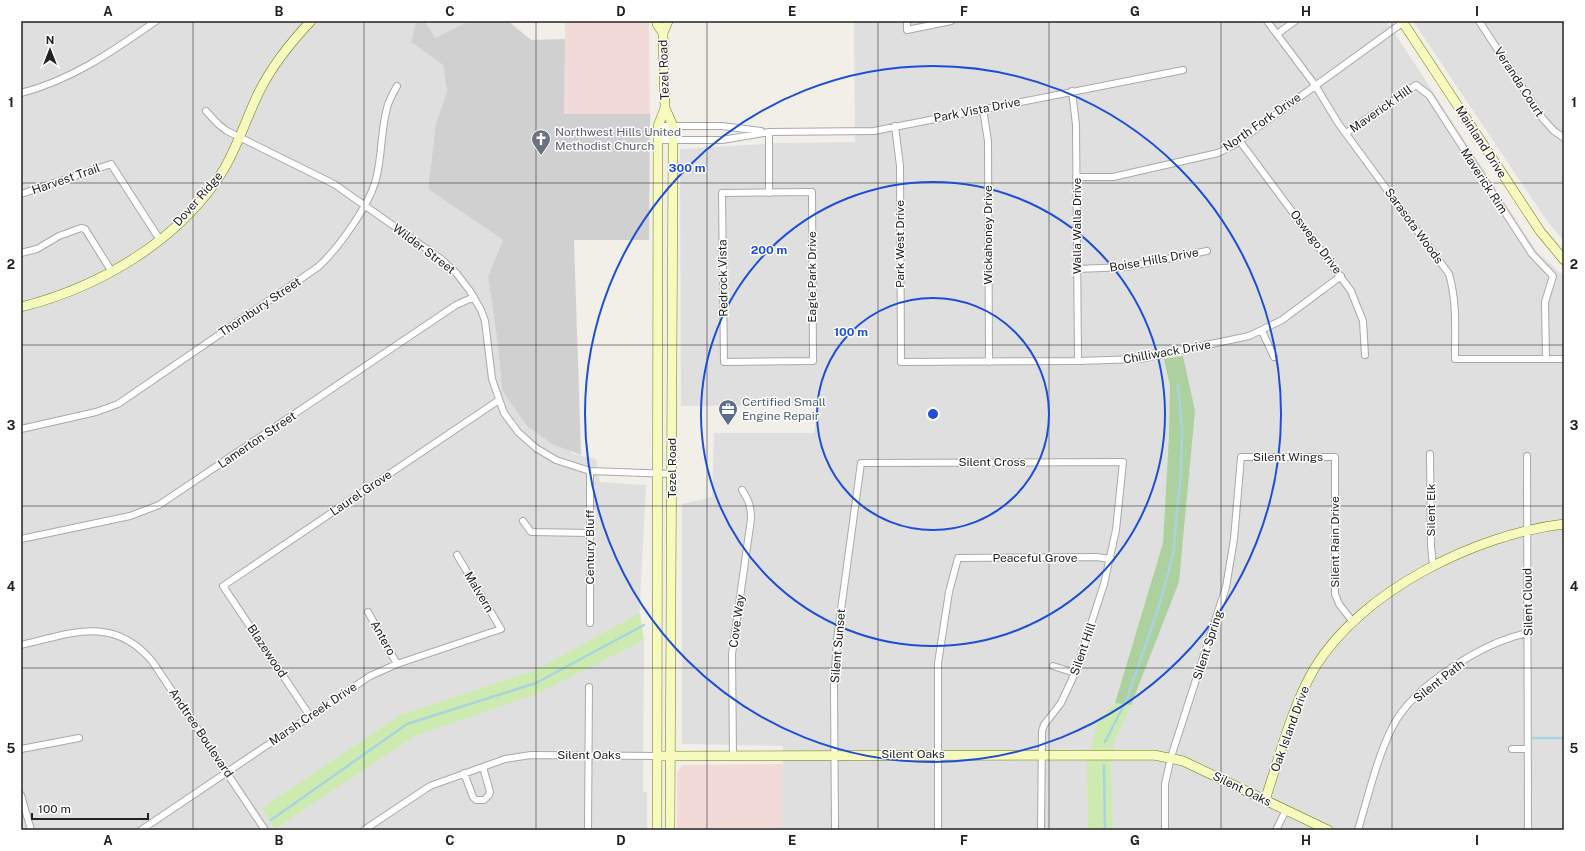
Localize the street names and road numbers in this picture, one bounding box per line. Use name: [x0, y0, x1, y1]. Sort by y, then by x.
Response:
street label: Tezel Road: [656, 40, 672, 100]
street label: Veranda Court: [1491, 45, 1547, 120]
street label: Maverick Hill: [1347, 82, 1415, 136]
street label: North Fork Drive: [1220, 90, 1304, 154]
street label: Park Vista Drive: [932, 95, 1022, 125]
street label: Mainland Drive: [1452, 103, 1510, 181]
street label: Maverick Rim: [1458, 146, 1510, 216]
street label: Harvest Trail: [30, 161, 102, 197]
street label: Dover Ridge: [171, 169, 226, 229]
street label: Walla Walla Drive: [1070, 177, 1084, 274]
street label: Wickahoney Drive: [981, 185, 995, 285]
street label: Sarasota Woods: [1382, 186, 1446, 266]
street label: Park West Drive: [893, 200, 907, 288]
street label: Oswego Drive: [1287, 207, 1345, 277]
street label: Wilder Street: [390, 221, 458, 277]
street label: Eagle Park Drive: [805, 231, 819, 323]
street label: Redrock Vista: [715, 239, 731, 317]
street label: Boise Hills Drive: [1108, 245, 1200, 275]
street label: Thornbury Street: [216, 274, 304, 340]
street label: Chilliwack Drive: [1122, 337, 1212, 367]
street label: Lamerton Street: [215, 408, 299, 471]
street label: Tezel Road: [665, 438, 679, 498]
street label: Silent Wings: [1253, 450, 1323, 464]
street label: Silent Cross: [958, 455, 1026, 469]
street label: Laurel Grove: [328, 467, 395, 519]
street label: Silent Elk: [1424, 483, 1438, 537]
street label: Silent Rain Drive: [1328, 496, 1342, 588]
street label: Century Bluff: [583, 509, 597, 585]
street label: Peaceful Grove: [992, 551, 1078, 565]
street label: Silent Cloud: [1520, 568, 1536, 636]
street label: Malvern: [461, 569, 497, 615]
street label: Cove Way: [726, 593, 748, 649]
street label: Silent Sunset: [828, 608, 848, 684]
street label: Silent Spring: [1190, 608, 1226, 682]
street label: Antero: [368, 618, 398, 658]
street label: Silent Hill: [1067, 620, 1099, 677]
street label: Blazewood: [244, 622, 290, 680]
street label: Silent Path: [1411, 657, 1467, 705]
street label: Marsh Creek Drive: [267, 679, 360, 748]
street label: Oak Island Drive: [1268, 684, 1312, 774]
street label: Andtree Boulevard: [166, 686, 236, 780]
street label: Silent Oaks: [881, 747, 945, 761]
street label: Silent Oaks: [557, 748, 621, 762]
street label: Silent Oaks: [1210, 769, 1274, 809]

